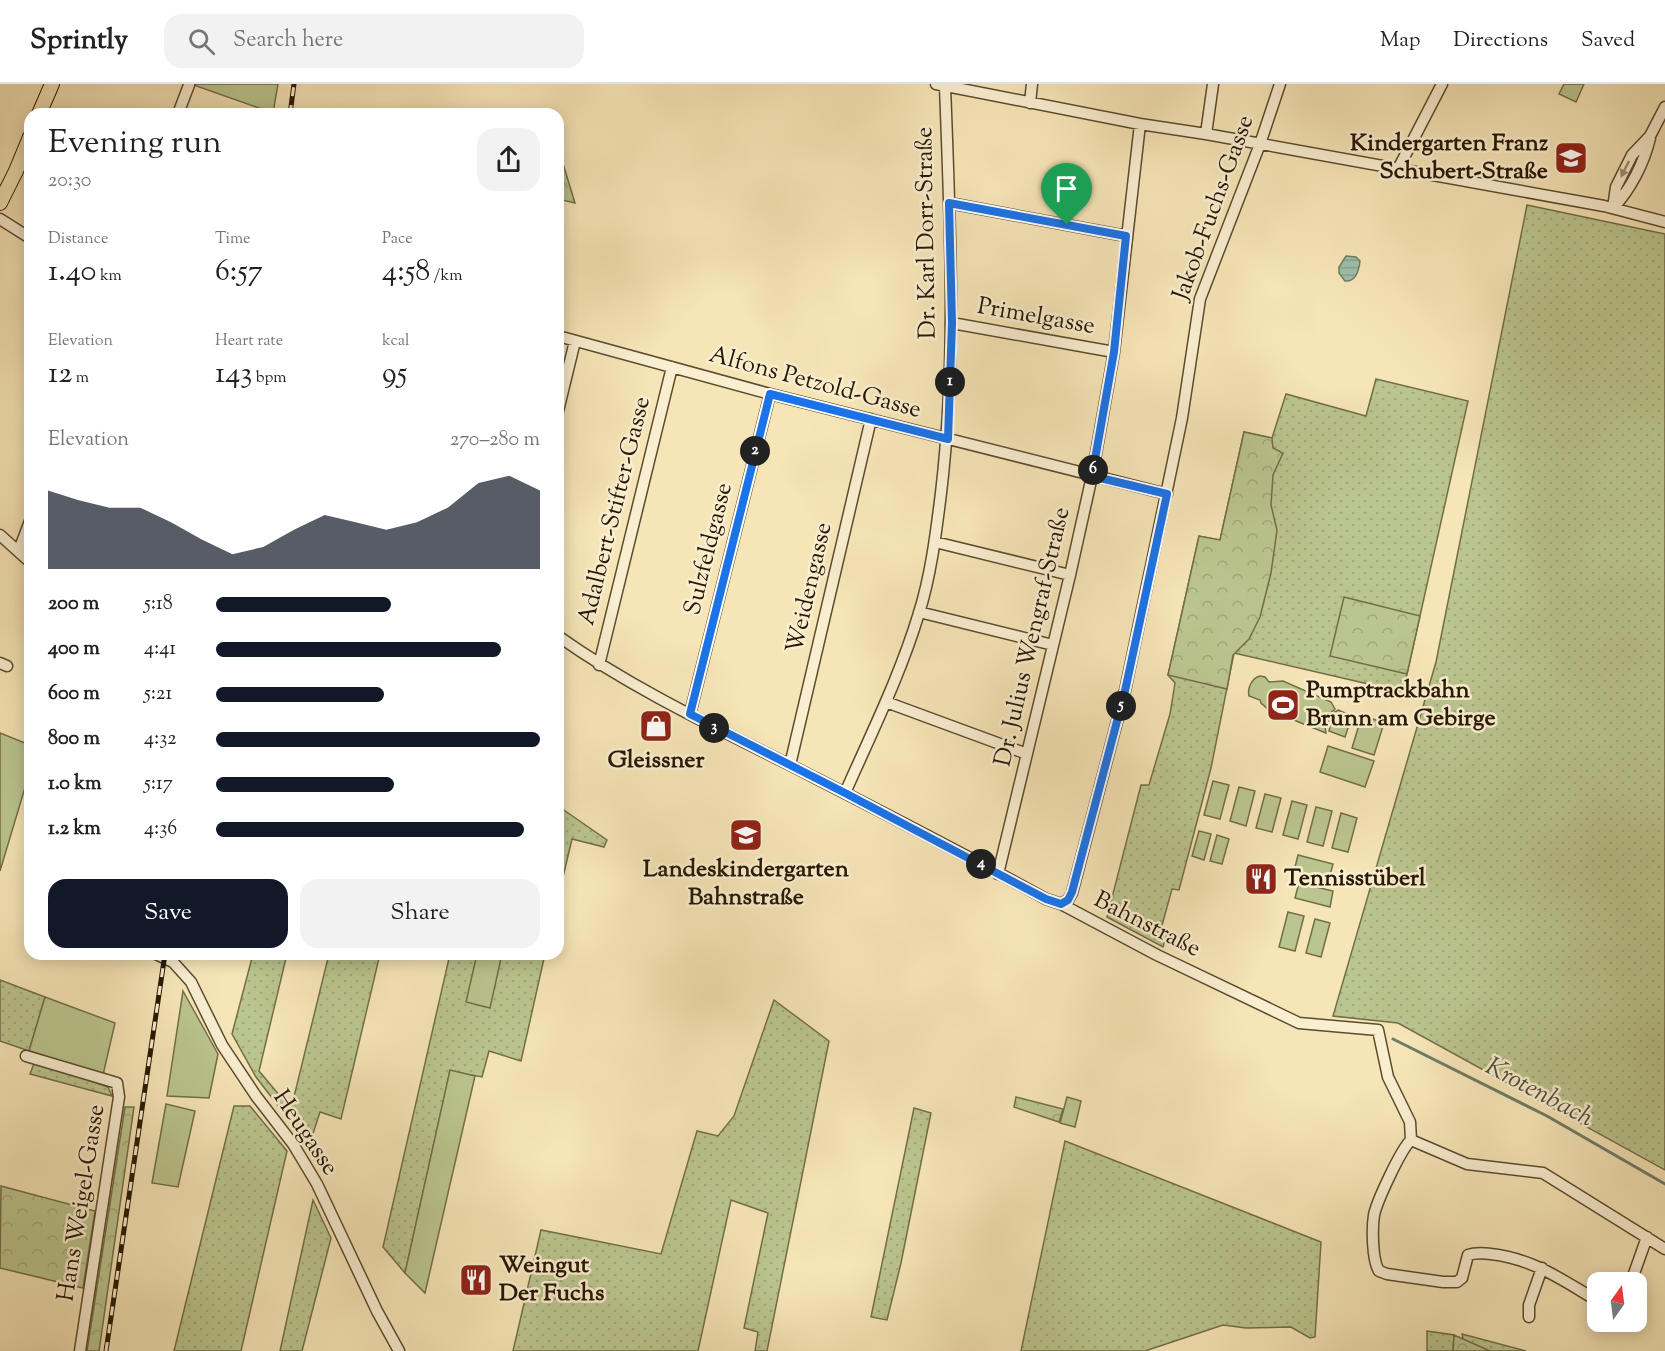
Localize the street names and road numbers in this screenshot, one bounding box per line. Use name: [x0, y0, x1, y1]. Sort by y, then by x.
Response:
street label: Jakob-Fuchs-Gasse: [1164, 111, 1263, 307]
street label: Dr. Karl Dorr-Straße: [908, 126, 946, 340]
street label: Primelgasse: [974, 290, 1098, 344]
street label: Alfons Petzold-Gasse: [705, 338, 925, 428]
street label: Adalbert-Stifter-Gasse: [570, 393, 660, 629]
street label: Sulzfeldgasse: [676, 479, 742, 619]
street label: Dr. Julius Wengraf-Straße: [987, 504, 1079, 770]
street label: Weidengasse: [778, 519, 842, 657]
street label: Bahnstraße: [1088, 884, 1206, 966]
street label: Heugasse: [264, 1083, 346, 1183]
street label: Hans Weigel-Gasse: [50, 1102, 114, 1304]

